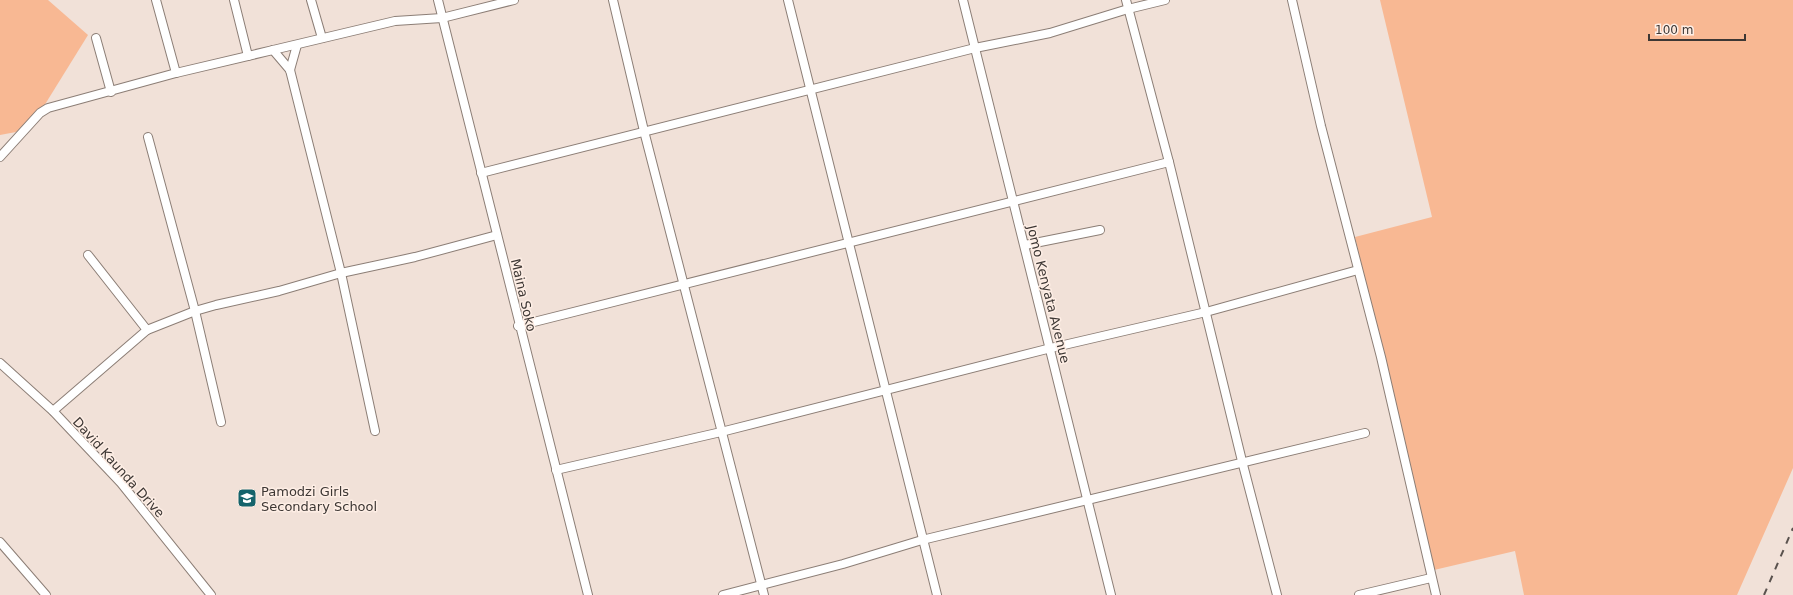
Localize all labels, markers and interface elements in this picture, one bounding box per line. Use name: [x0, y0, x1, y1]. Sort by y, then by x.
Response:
scale bar: [1649, 16, 1745, 42]
text: 100 m: [1655, 23, 1693, 37]
street label: Jomo Kenyata Avenue: [1024, 223, 1073, 365]
street label: Maina Soko: [508, 257, 539, 333]
street label: David Kaunda Drive: [70, 414, 168, 520]
place label: Pamodzi Girls Secondary School: [261, 484, 377, 514]
school or university icon: Pamodzi Girls Secondary School: [236, 487, 258, 509]

